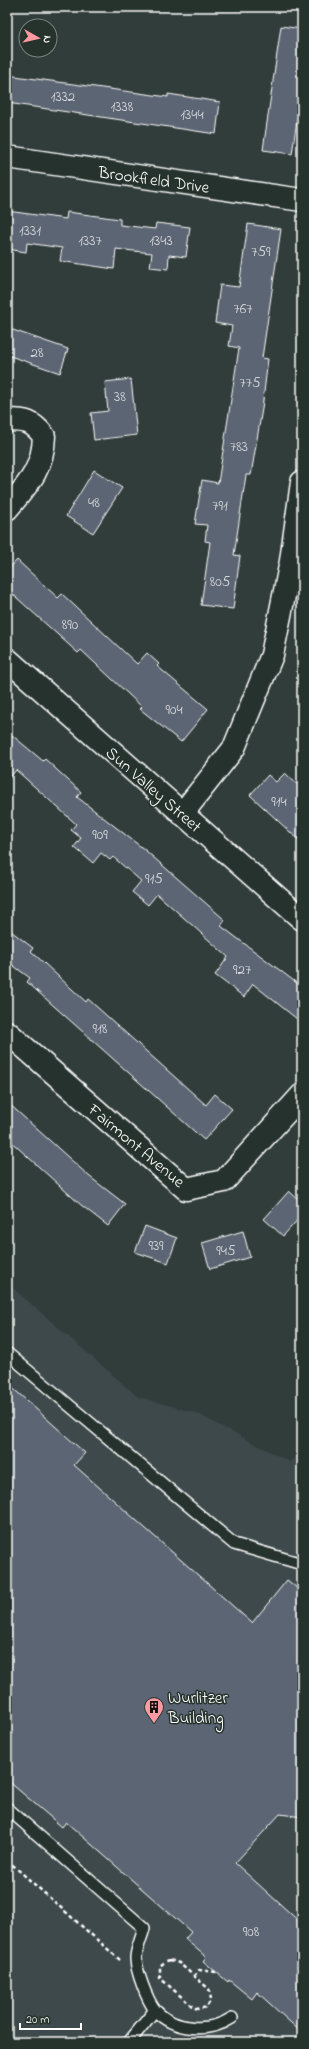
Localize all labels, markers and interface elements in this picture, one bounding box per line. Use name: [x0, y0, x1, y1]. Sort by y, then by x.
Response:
north arrow: [18, 18, 58, 58]
text: N: [38, 34, 55, 44]
house number: 1332: [51, 86, 76, 108]
house number: 1338: [111, 96, 134, 118]
house number: 1344: [180, 104, 204, 126]
street label: Brookfield Drive: [96, 160, 211, 201]
house number: 1331: [19, 220, 41, 242]
house number: 1337: [78, 230, 102, 252]
house number: 1343: [149, 230, 173, 252]
house number: 759: [251, 241, 271, 263]
house number: 767: [234, 298, 252, 320]
house number: 28: [30, 342, 44, 364]
house number: 775: [240, 372, 261, 394]
house number: 38: [114, 386, 126, 408]
house number: 783: [230, 436, 248, 458]
house number: 48: [88, 492, 100, 514]
house number: 791: [212, 495, 228, 517]
house number: 805: [210, 571, 231, 593]
house number: 890: [62, 614, 79, 636]
house number: 904: [165, 699, 183, 721]
street label: Sun Valley Street: [99, 741, 207, 840]
house number: 914: [271, 791, 287, 813]
house number: 909: [92, 824, 108, 846]
house number: 915: [145, 868, 163, 890]
house number: 927: [233, 959, 251, 981]
house number: 918: [93, 1018, 108, 1040]
street label: Fairmont Avenue: [81, 1097, 190, 1194]
house number: 939: [148, 1235, 164, 1257]
house number: 945: [216, 1240, 236, 1262]
place label: Wurlitzer Building: [167, 1686, 228, 1733]
building icon: Wurlitzer Building: [143, 1696, 165, 1724]
house number: 908: [243, 1921, 260, 1943]
scale bar: [20, 2005, 81, 2031]
text: 20 m: [26, 2011, 49, 2029]

